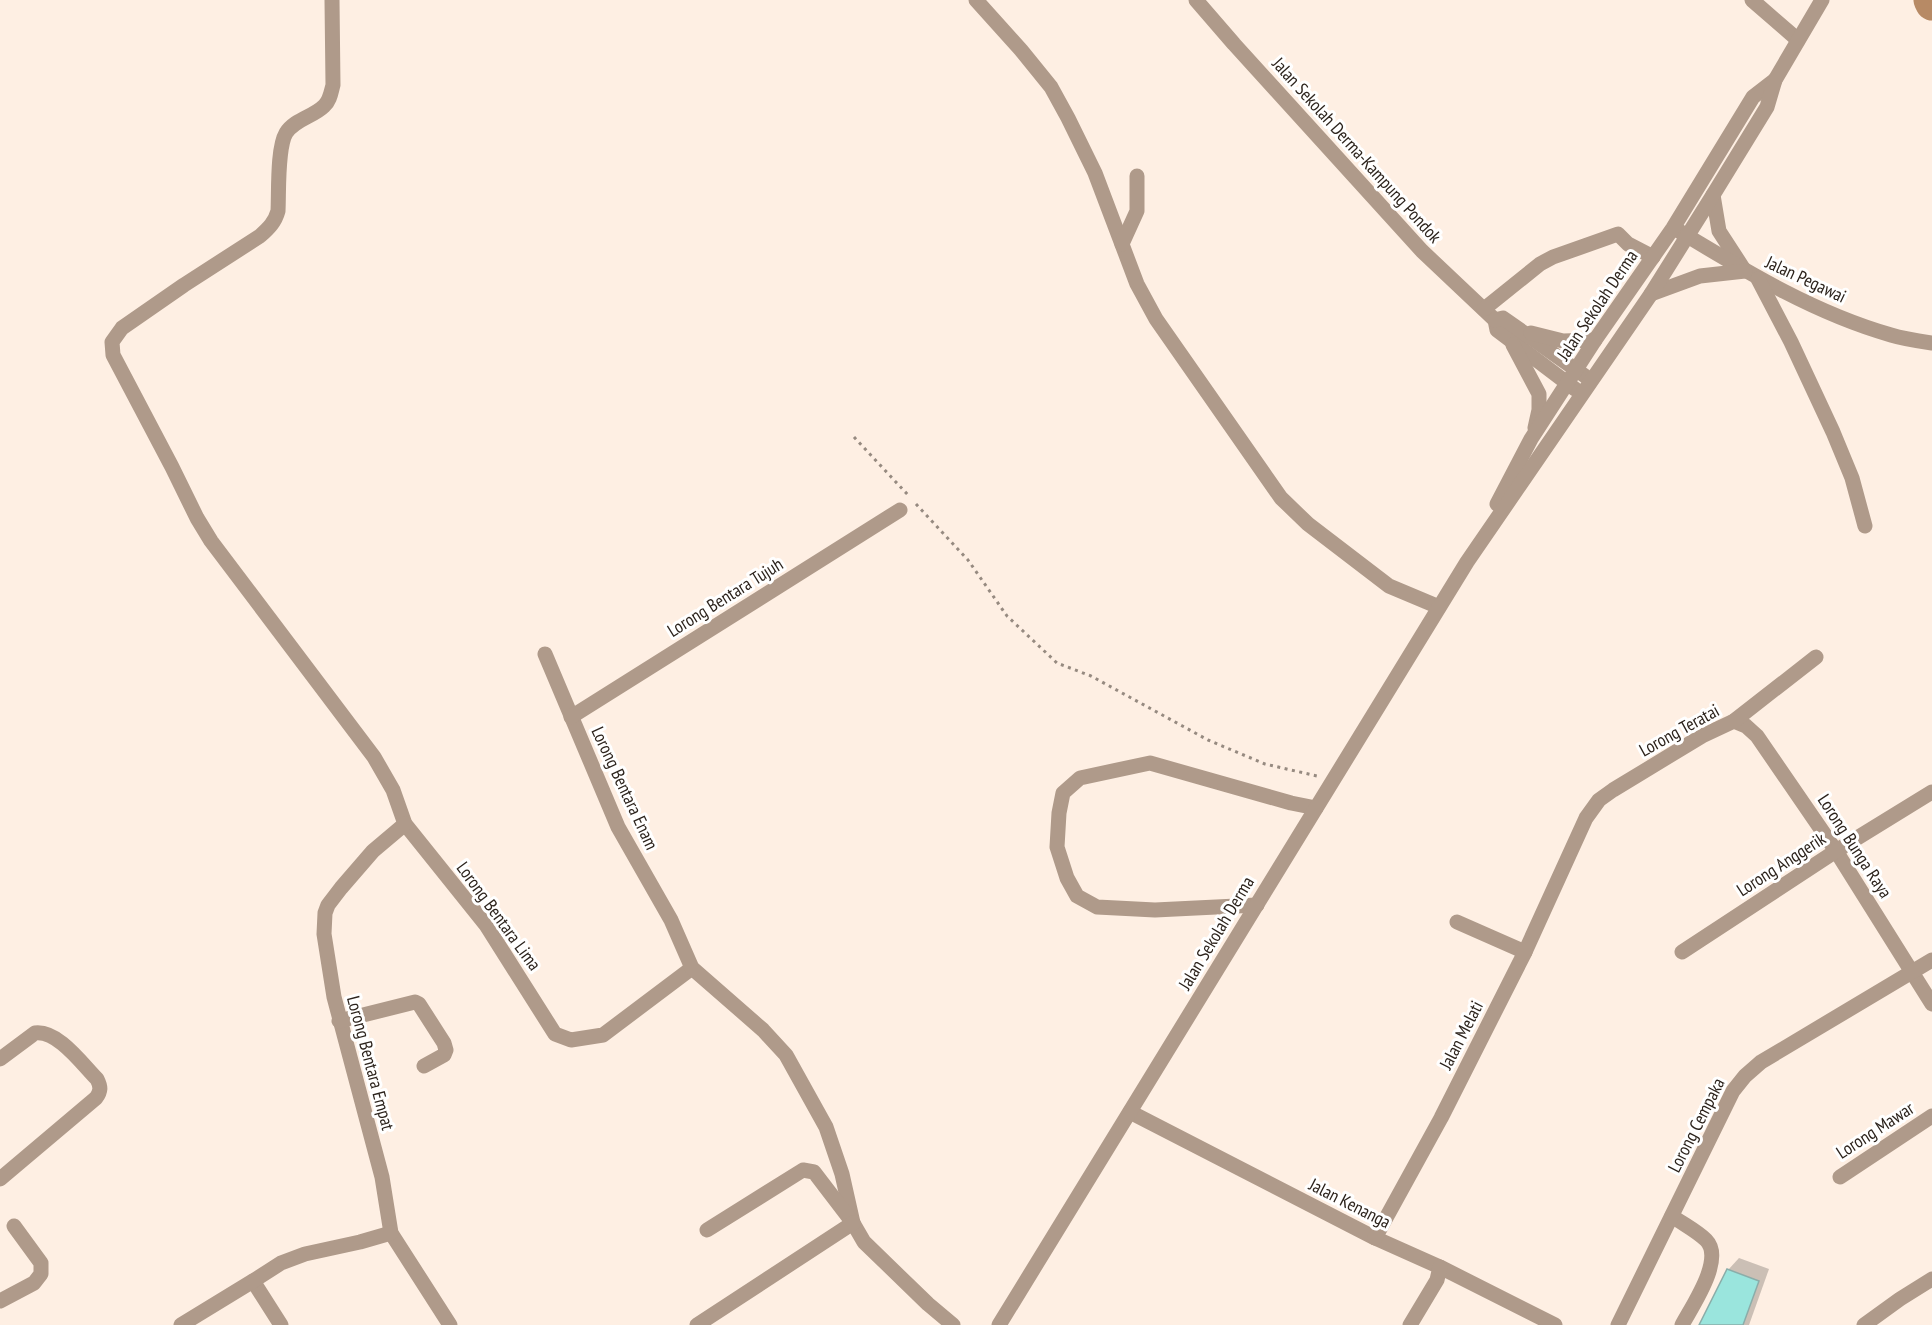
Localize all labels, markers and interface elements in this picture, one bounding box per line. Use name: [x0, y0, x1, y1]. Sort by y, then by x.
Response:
street label: Jalan Sekolah Derma-Kampung Pondok: [1267, 52, 1446, 248]
street label: Jalan Sekolah Derma: [1551, 245, 1642, 365]
street label: Jalan Pegawai: [1761, 250, 1850, 308]
street label: Lorong Bentara Tujuh: [663, 552, 787, 642]
street label: Lorong Teratai: [1635, 699, 1723, 761]
street label: Lorong Bentara Enam: [586, 723, 664, 853]
street label: Lorong Bunga Raya: [1813, 790, 1897, 902]
street label: Lorong Anggerik: [1732, 827, 1830, 901]
street label: Lorong Bentara Lima: [452, 857, 546, 975]
street label: Jalan Sekolah Derma: [1173, 872, 1259, 995]
street label: Lorong Bentara Empat: [342, 993, 400, 1133]
street label: Jalan Melati: [1434, 997, 1488, 1074]
street label: Lorong Cempaka: [1662, 1074, 1730, 1176]
street label: Lorong Mawar: [1832, 1096, 1918, 1164]
street label: Jalan Kenanga: [1305, 1172, 1395, 1233]

